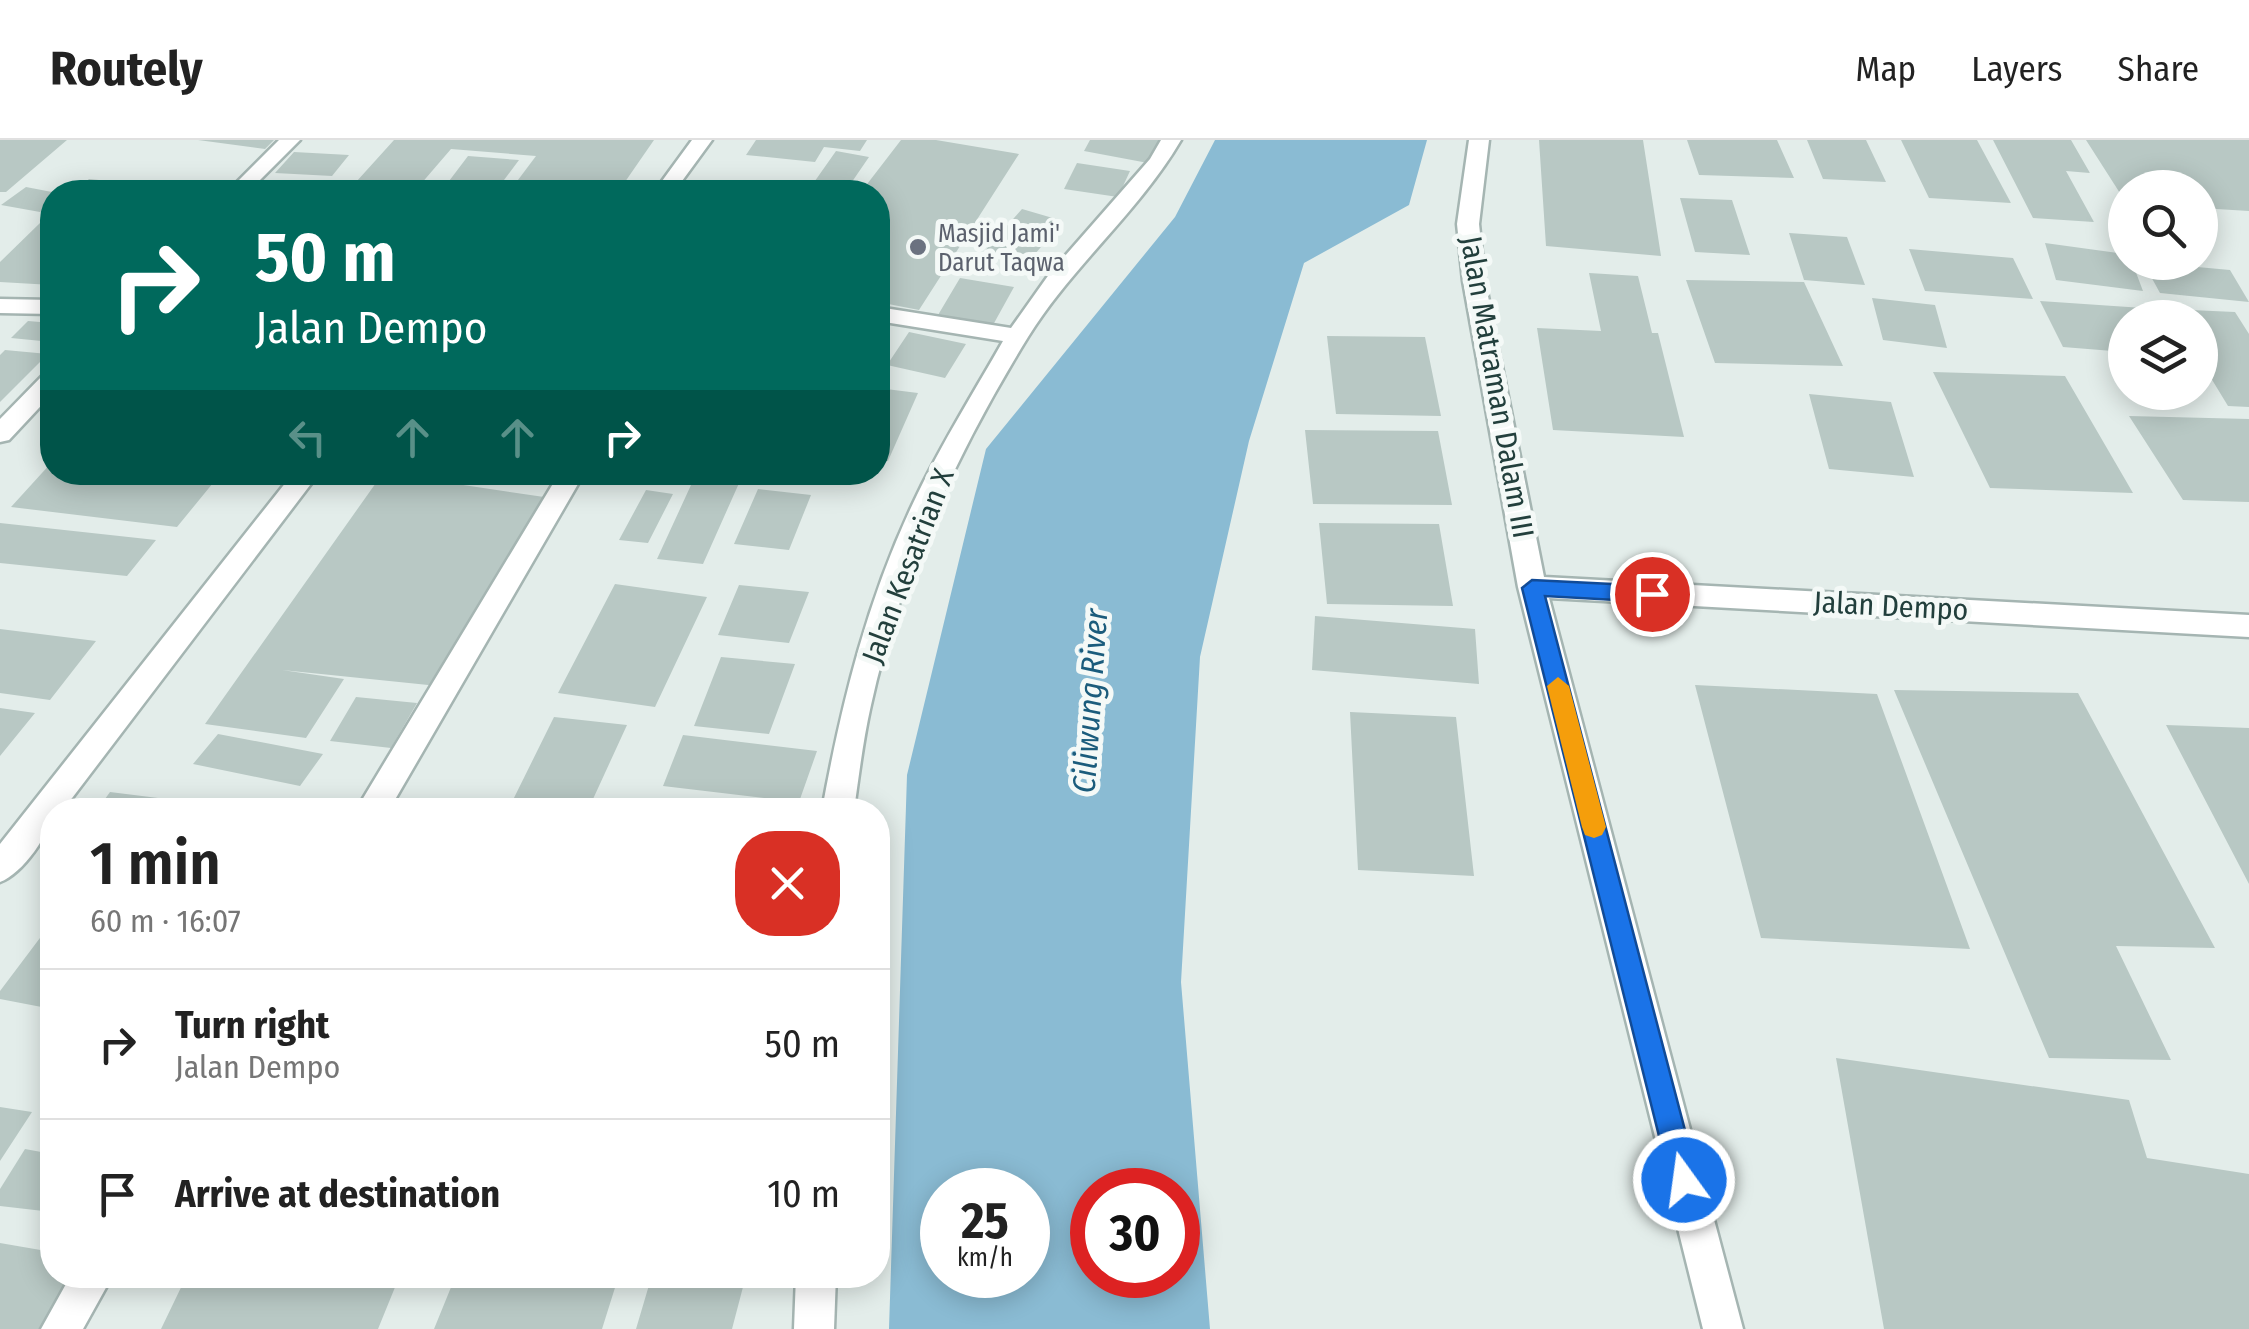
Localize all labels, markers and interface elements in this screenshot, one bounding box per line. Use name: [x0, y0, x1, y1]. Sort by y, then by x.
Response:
text: Routely: [50, 40, 203, 98]
text: Map: [1856, 48, 1916, 90]
text: Layers: [1971, 48, 2063, 90]
text: Share: [2118, 48, 2199, 90]
map controls: [2108, 170, 2218, 410]
button: search: [2108, 170, 2218, 280]
text: 50 m: [255, 216, 396, 300]
place label: Masjid Jami' Darut Taqwa: [938, 219, 1065, 278]
icon: right: [90, 220, 220, 350]
street label: Jalan Matraman Dalam III: [1453, 233, 1541, 541]
marker: Masjid Jami' Darut Taqwa: [907, 236, 929, 258]
button: layers: [2108, 300, 2218, 410]
text: Jalan Dempo: [255, 301, 487, 355]
icon: left: [280, 410, 335, 465]
icon: ahead: [385, 410, 440, 465]
icon: ahead: [490, 410, 545, 465]
icon: right: [595, 410, 650, 465]
street label: Jalan Kesatrian X: [854, 463, 962, 668]
pin: [1610, 552, 1695, 637]
icon: arrive: [1625, 567, 1680, 622]
street label: Jalan Dempo: [1813, 584, 1969, 628]
water label: Ciliwung River: [1065, 607, 1115, 794]
text: 1 min: [90, 828, 221, 900]
button: close: [735, 831, 840, 936]
text: 60 m · 16:07: [90, 902, 241, 940]
text: Turn right: [175, 1002, 329, 1048]
icon: right: [90, 1017, 145, 1072]
text: 50 m: [765, 1021, 840, 1067]
text: Jalan Dempo: [175, 1048, 340, 1086]
position arrow: [1632, 1128, 1736, 1232]
icon: arrive: [90, 1167, 145, 1222]
speed limit sign: 30: [1070, 1168, 1200, 1298]
text: Arrive at destination: [175, 1171, 500, 1217]
text: 10 m: [767, 1171, 840, 1217]
text: 25: [961, 1191, 1009, 1251]
text: km/h: [957, 1243, 1013, 1273]

